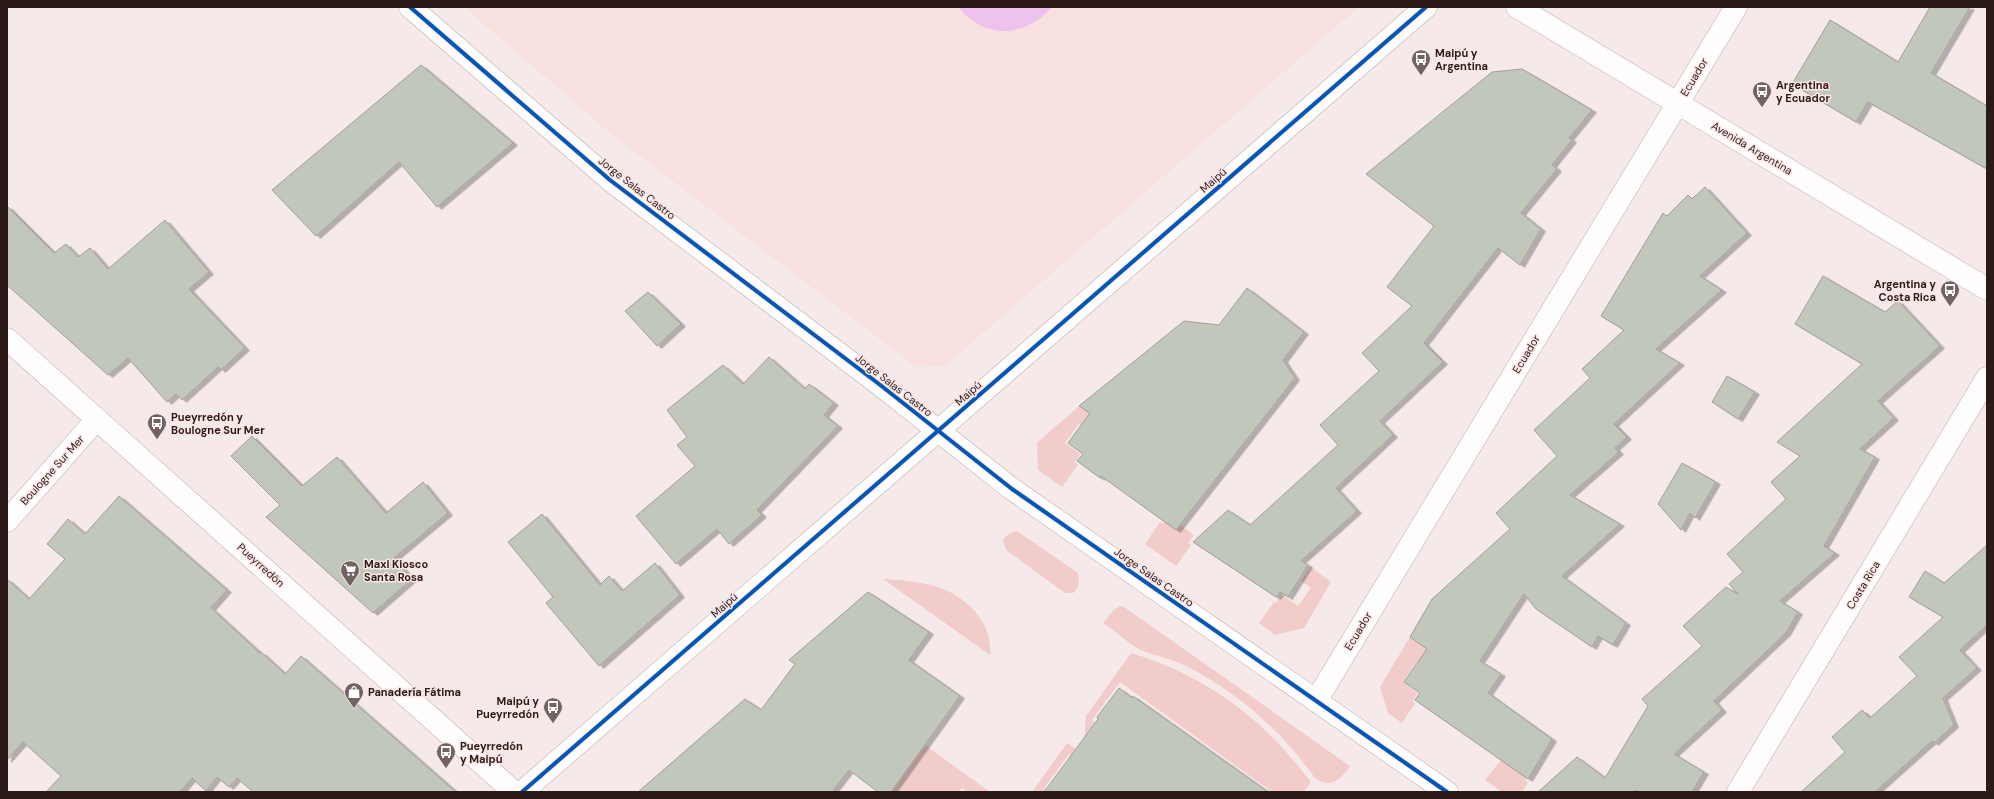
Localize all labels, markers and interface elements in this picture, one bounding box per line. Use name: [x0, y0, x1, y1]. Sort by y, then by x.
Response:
place label: Maipú y Argentina: [1435, 46, 1488, 73]
bus stop icon: Maipú y Argentina: [1410, 48, 1432, 76]
street label: Ecuador: [1677, 55, 1711, 99]
place label: Argentina y Ecuador: [1776, 78, 1830, 105]
bus stop icon: Argentina y Ecuador: [1751, 80, 1773, 108]
street label: Avenida Argentina: [1709, 118, 1795, 178]
street label: Jorge Salas Castro: [596, 153, 678, 223]
street label: Maipú: [1197, 165, 1229, 195]
place label: Argentina y Costa Rica: [1874, 277, 1936, 304]
bus stop icon: Argentina y Costa Rica: [1939, 279, 1961, 307]
street label: Ecuador: [1509, 332, 1543, 376]
street label: Jorge Salas Castro: [853, 350, 935, 420]
street label: Maipú: [952, 378, 984, 408]
place label: Pueyrredón y Boulogne Sur Mer: [171, 410, 265, 437]
bus stop icon: Pueyrredón y Boulogne Sur Mer: [146, 412, 168, 440]
street label: Boulogne Sur Mer: [17, 432, 87, 508]
street label: Pueyrredón: [234, 540, 288, 590]
street label: Jorge Salas Castro: [1111, 544, 1197, 610]
place label: Maxi Kiosco Santa Rosa: [364, 557, 429, 584]
street label: Costa Rica: [1843, 558, 1883, 612]
supermarket icon: Maxi Kiosco Santa Rosa: [339, 559, 361, 587]
street label: Maipú: [708, 590, 740, 620]
street label: Ecuador: [1341, 609, 1375, 653]
shop icon: Panadería Fátima: [343, 681, 365, 709]
place label: Panadería Fátima: [368, 685, 461, 699]
place label: Maipú y Pueyrredón: [476, 694, 539, 721]
bus stop icon: Maipú y Pueyrredón: [542, 696, 564, 724]
place label: Pueyrredón y Maipú: [460, 739, 523, 766]
bus stop icon: Pueyrredón y Maipú: [435, 741, 457, 769]

